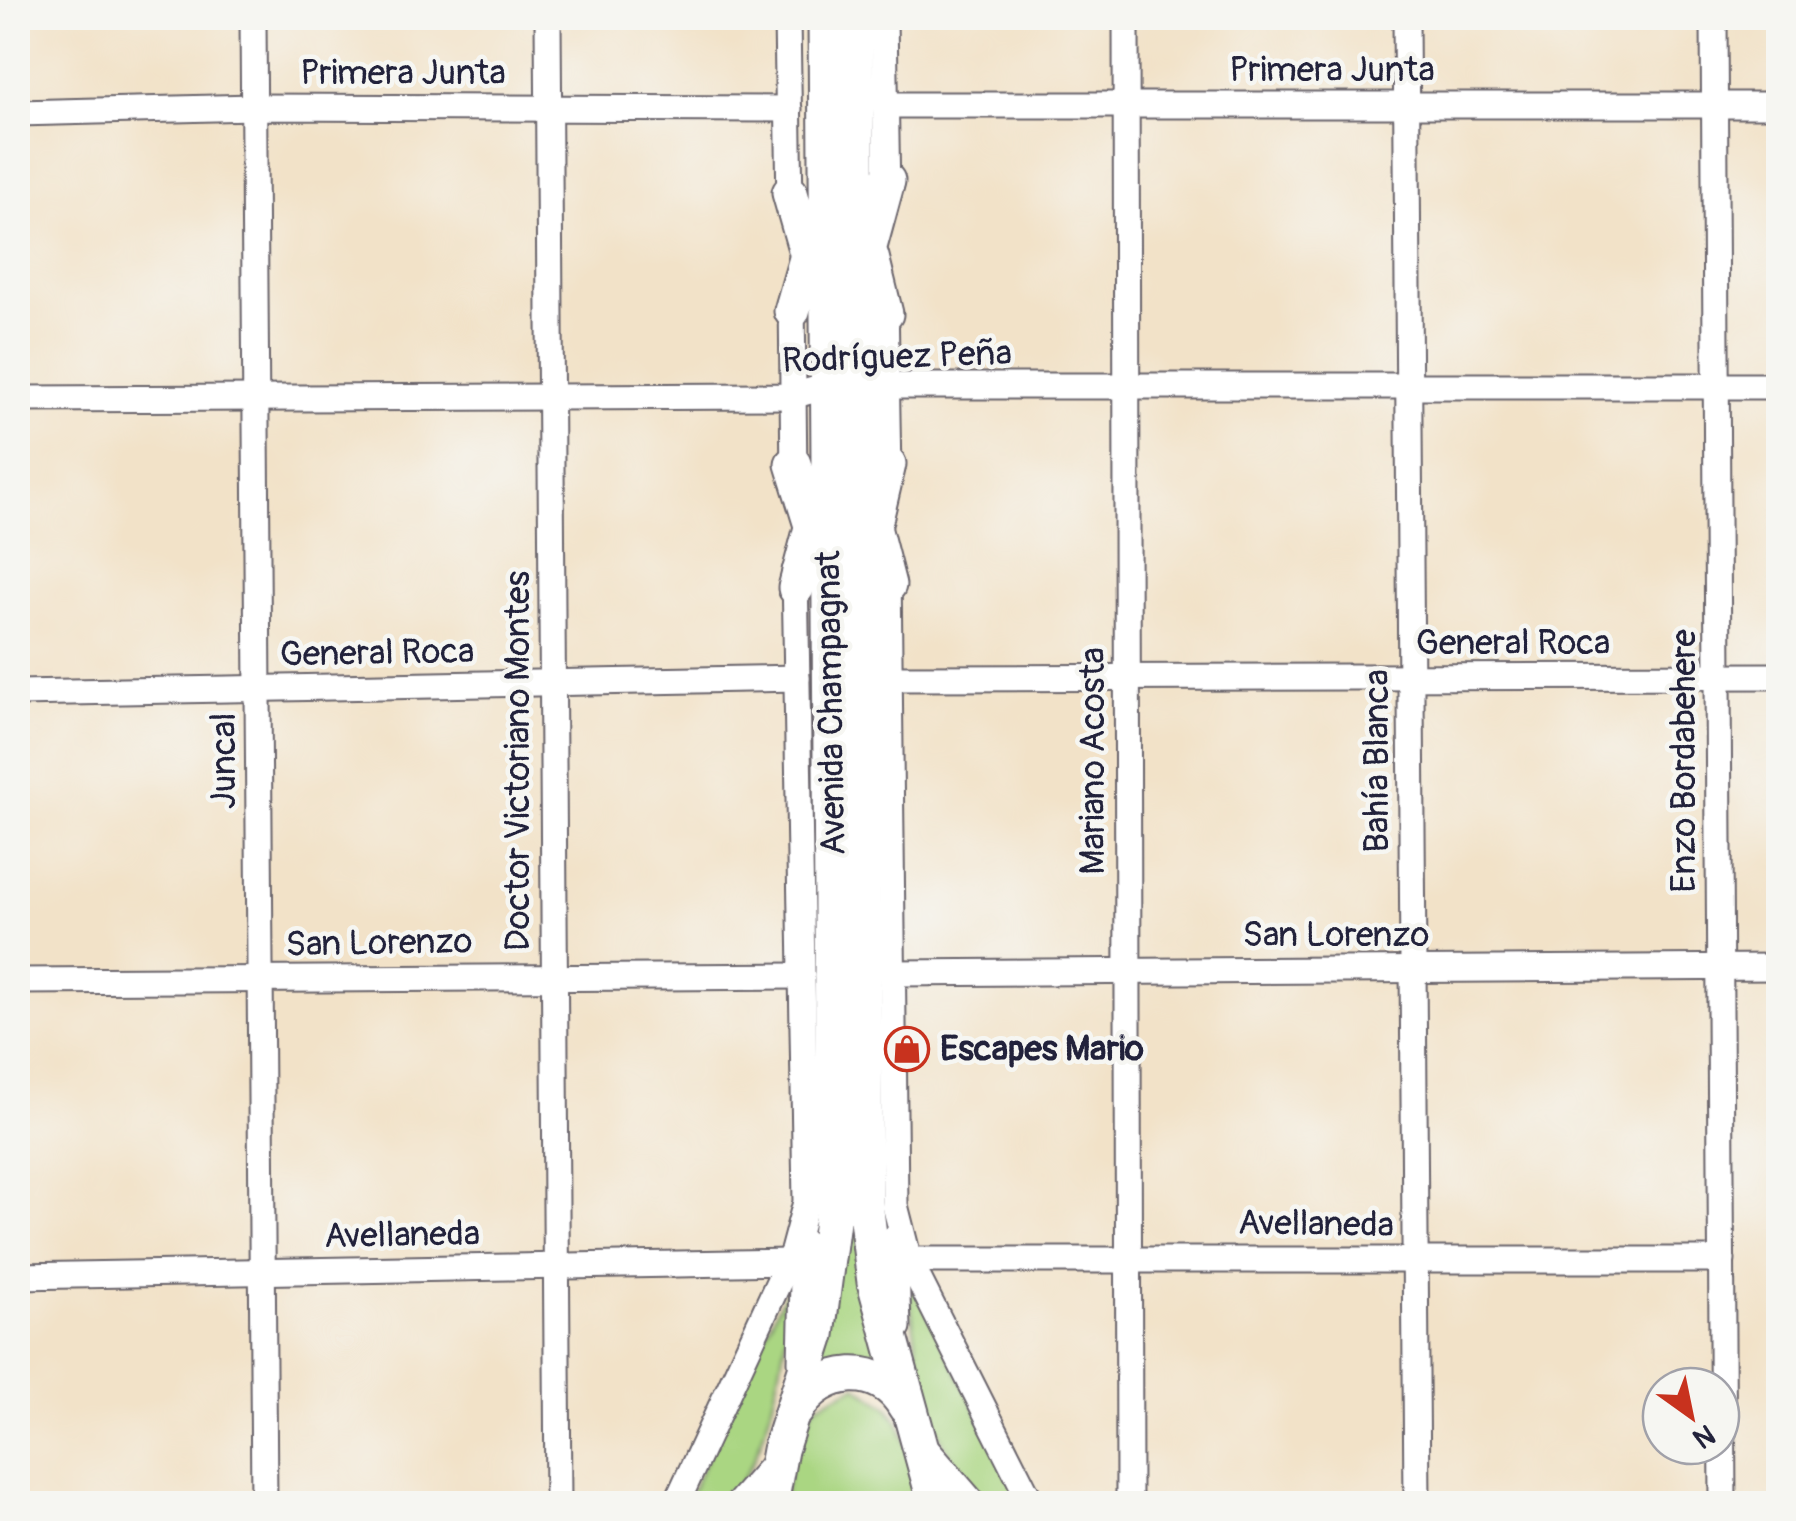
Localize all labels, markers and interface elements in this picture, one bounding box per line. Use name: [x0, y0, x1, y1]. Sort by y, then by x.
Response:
street label: Primera Junta: [1229, 48, 1435, 92]
street label: Primera Junta: [300, 51, 506, 95]
street label: Rodríguez Peña: [781, 331, 1013, 383]
street label: Avenida Champagnat: [806, 549, 856, 856]
street label: Doctor Victoriano Montes: [496, 570, 540, 951]
street label: General Roca: [1416, 621, 1610, 665]
street label: General Roca: [279, 629, 475, 677]
street label: Enzo Bordabehere: [1662, 629, 1706, 893]
street label: Mariano Acosta: [1071, 647, 1115, 875]
street label: Bahía Blanca: [1355, 669, 1399, 853]
street label: Juncal: [202, 713, 246, 809]
street label: San Lorenzo: [1243, 913, 1429, 957]
street label: San Lorenzo: [285, 919, 473, 967]
shop icon: Escapes Mario: [884, 1026, 930, 1072]
place label: Escapes Mario: [940, 1027, 1144, 1071]
street label: Avellaneda: [1238, 1201, 1394, 1247]
street label: Avellaneda: [324, 1212, 480, 1258]
north arrow: [1641, 1366, 1741, 1466]
text: N: [1686, 1416, 1721, 1456]

